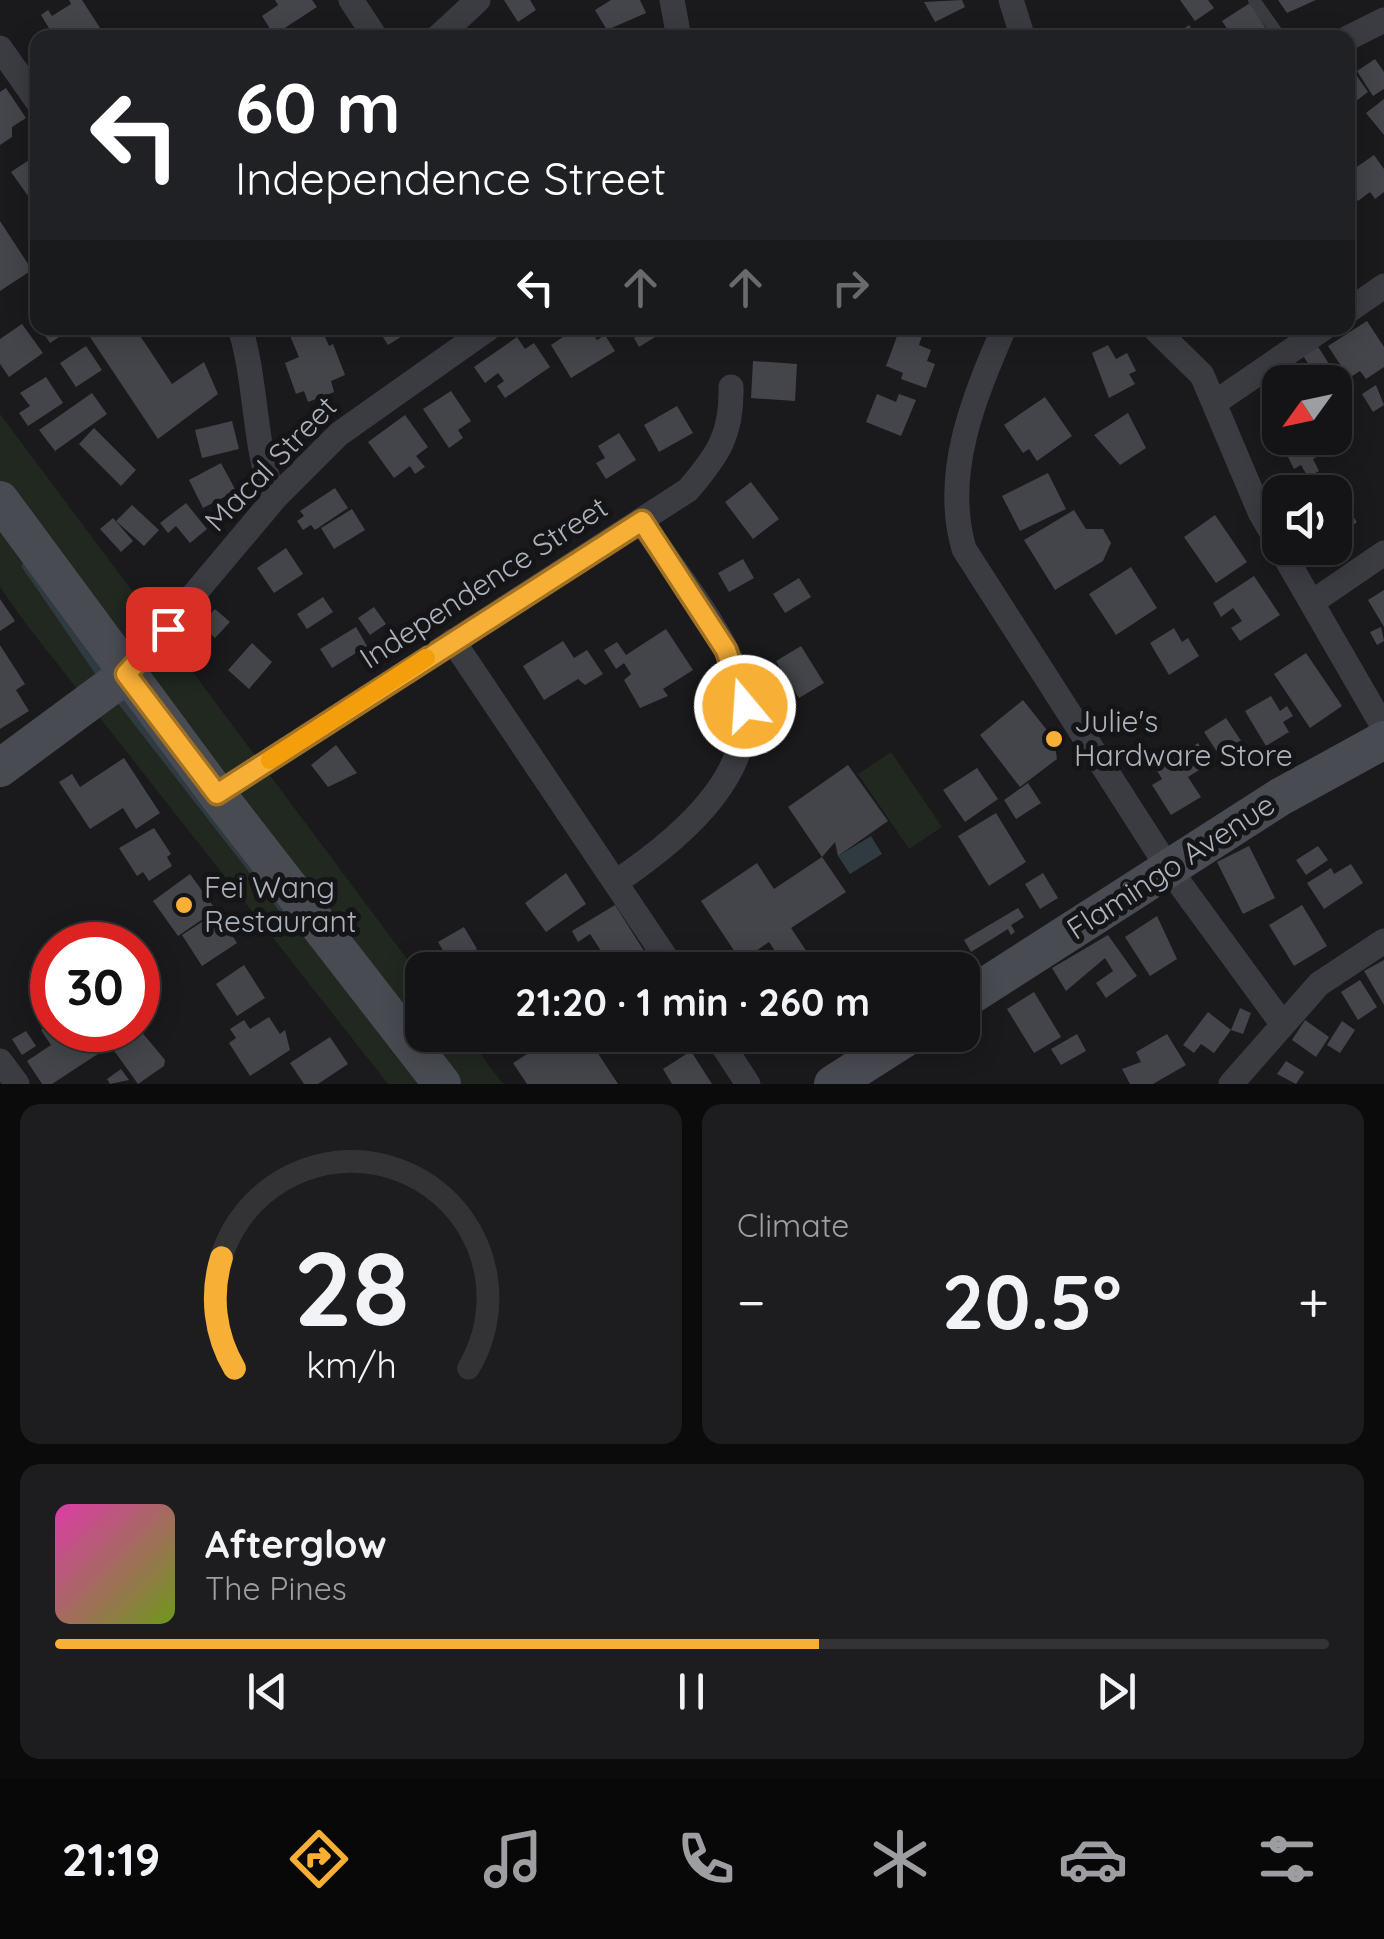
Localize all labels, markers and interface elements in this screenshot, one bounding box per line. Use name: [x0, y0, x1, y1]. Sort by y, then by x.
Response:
text: 60 m: [235, 63, 401, 151]
icon: left: [70, 70, 200, 200]
text: Independence Street: [235, 150, 666, 206]
icon: left: [508, 260, 563, 315]
icon: ahead: [613, 260, 668, 315]
icon: ahead: [718, 260, 773, 315]
icon: right: [823, 260, 878, 315]
north arrow: [1262, 365, 1352, 455]
map controls: [1262, 365, 1352, 565]
street label: Macal Street: [196, 388, 344, 539]
button: sound: [1262, 475, 1352, 565]
street label: Independence Street: [353, 488, 614, 676]
pin: [126, 587, 211, 672]
icon: arrive: [141, 602, 196, 657]
position arrow: [693, 654, 797, 758]
place label: Julie's Hardware Store: [1074, 702, 1293, 774]
marker: Julie's Hardware Store: [1043, 728, 1065, 750]
street label: Flamingo Avenue: [1059, 785, 1282, 948]
place label: Fei Wang Restaurant: [204, 868, 357, 940]
marker: Fei Wang Restaurant: [173, 894, 195, 916]
speed limit sign: 30: [30, 922, 160, 1052]
text: 21:20 · 1 min · 260 m: [515, 978, 870, 1026]
text: Climate: [737, 1205, 849, 1245]
text: 28: [293, 1222, 409, 1352]
text: 20.5°: [942, 1254, 1122, 1348]
text: −: [737, 1267, 766, 1336]
text: +: [1298, 1267, 1329, 1336]
text: km/h: [306, 1342, 396, 1387]
text: Afterglow: [205, 1520, 387, 1568]
text: The Pines: [205, 1568, 347, 1608]
icon: previous: [240, 1664, 295, 1719]
icon: pause: [664, 1664, 719, 1719]
icon: next: [1089, 1664, 1144, 1719]
icon: directions: [284, 1824, 354, 1894]
icon: music: [478, 1824, 548, 1894]
icon: phone: [671, 1824, 741, 1894]
icon: climate: [865, 1824, 935, 1894]
icon: car: [1058, 1824, 1128, 1894]
icon: filters: [1252, 1824, 1322, 1894]
text: 21:19: [62, 1831, 160, 1887]

